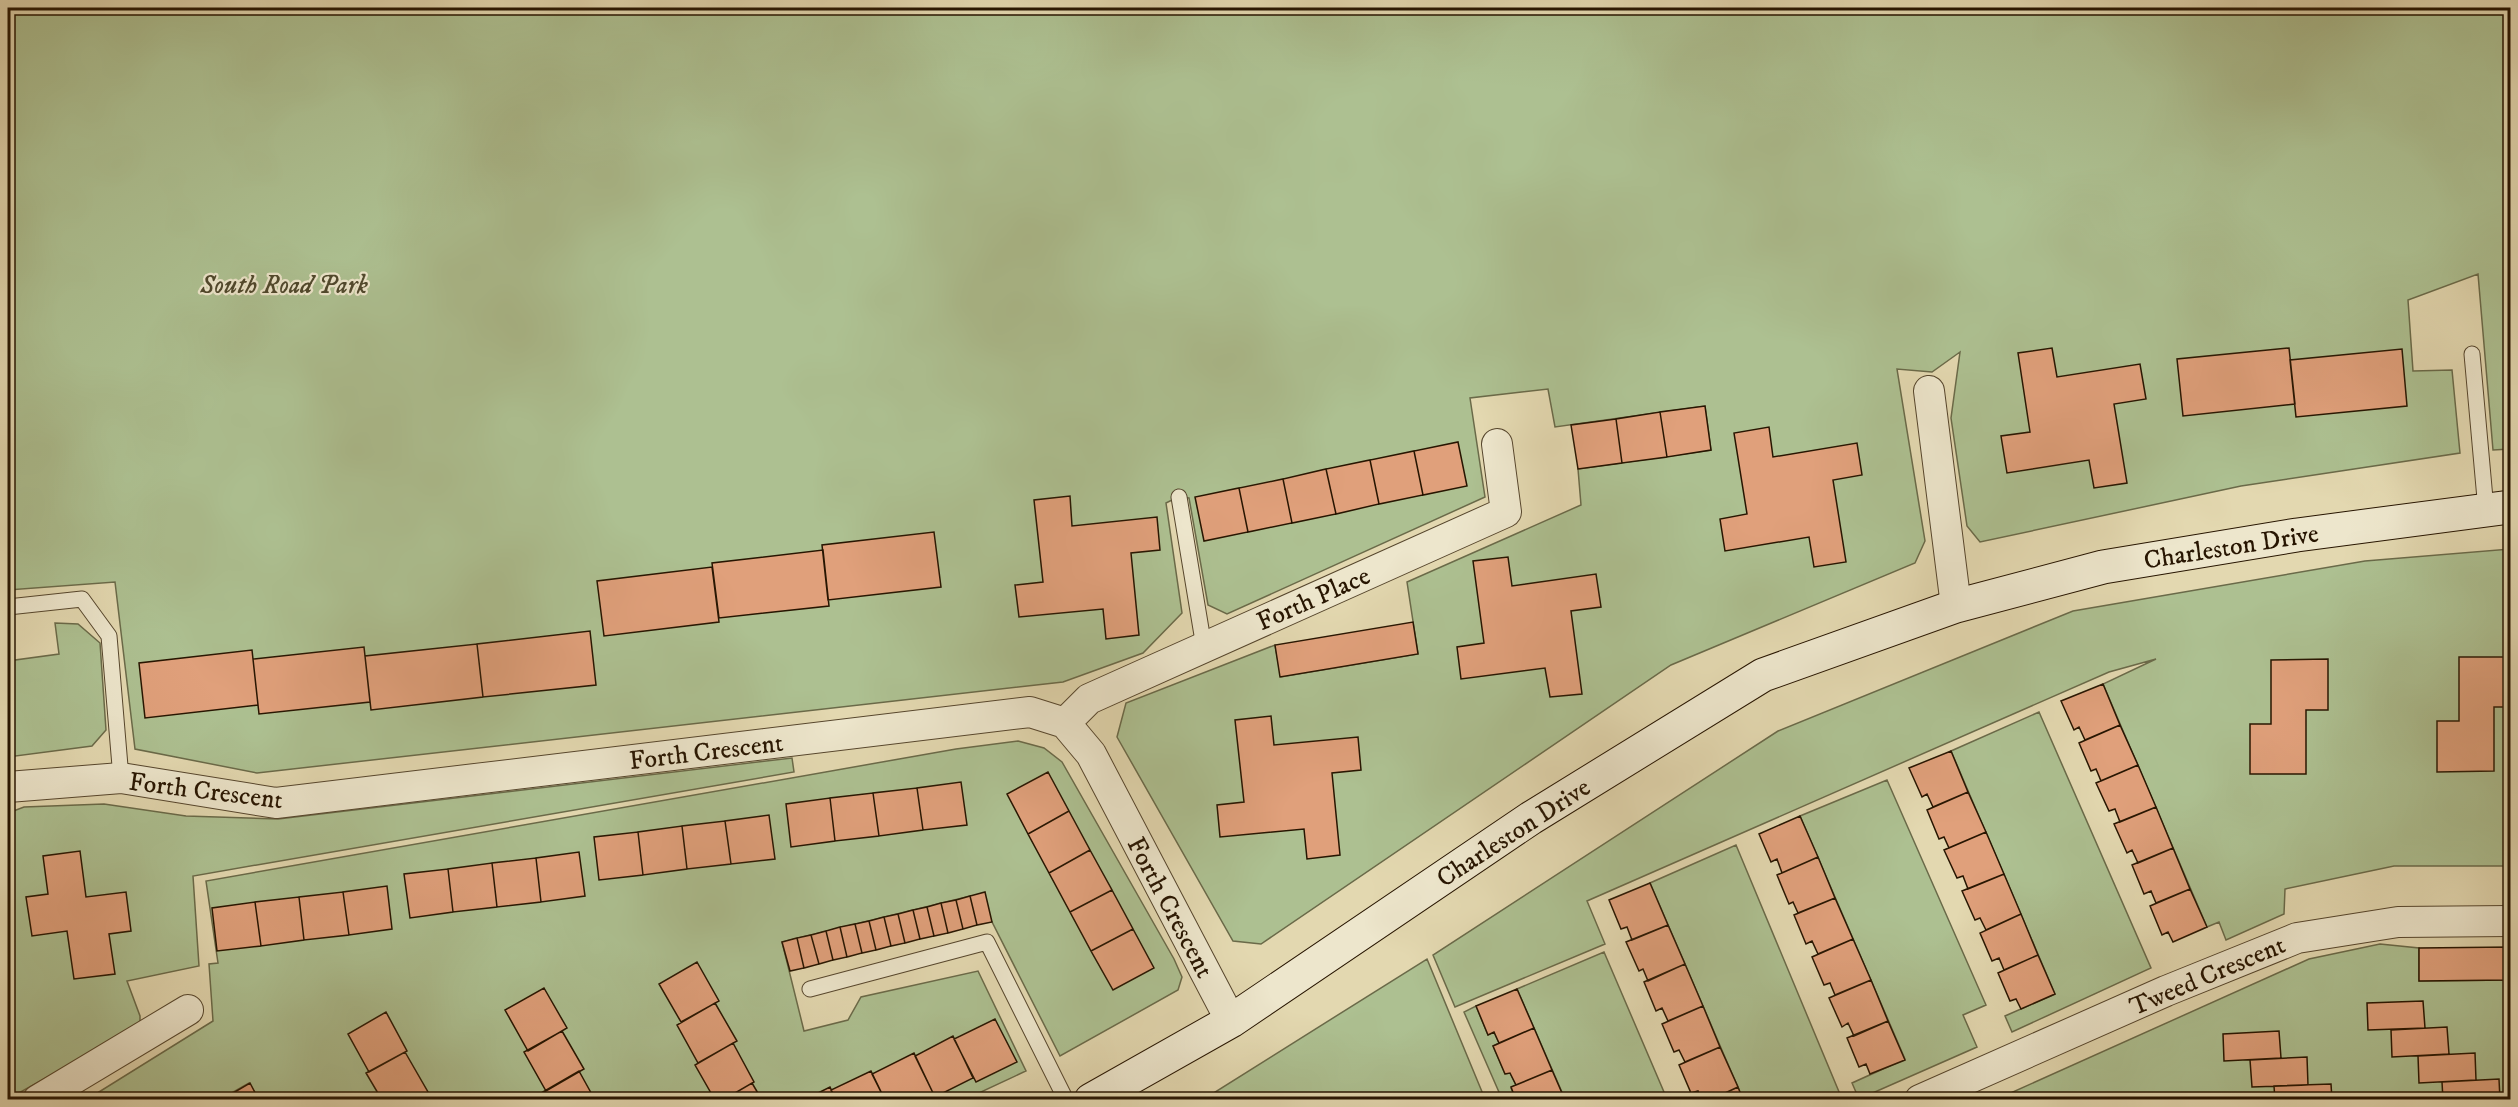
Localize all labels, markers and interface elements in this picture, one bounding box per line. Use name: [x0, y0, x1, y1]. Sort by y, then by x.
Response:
park label: South Road Park: [199, 269, 368, 302]
street label: Charleston Drive: [2141, 517, 2321, 578]
street label: Forth Place: [1252, 560, 1375, 639]
street label: Forth Crescent: [627, 727, 785, 778]
street label: Forth Crescent: [127, 766, 285, 817]
street label: Charleston Drive: [1431, 771, 1597, 895]
street label: Forth Crescent: [1119, 832, 1221, 984]
street label: Tweed Crescent: [2125, 929, 2290, 1024]

